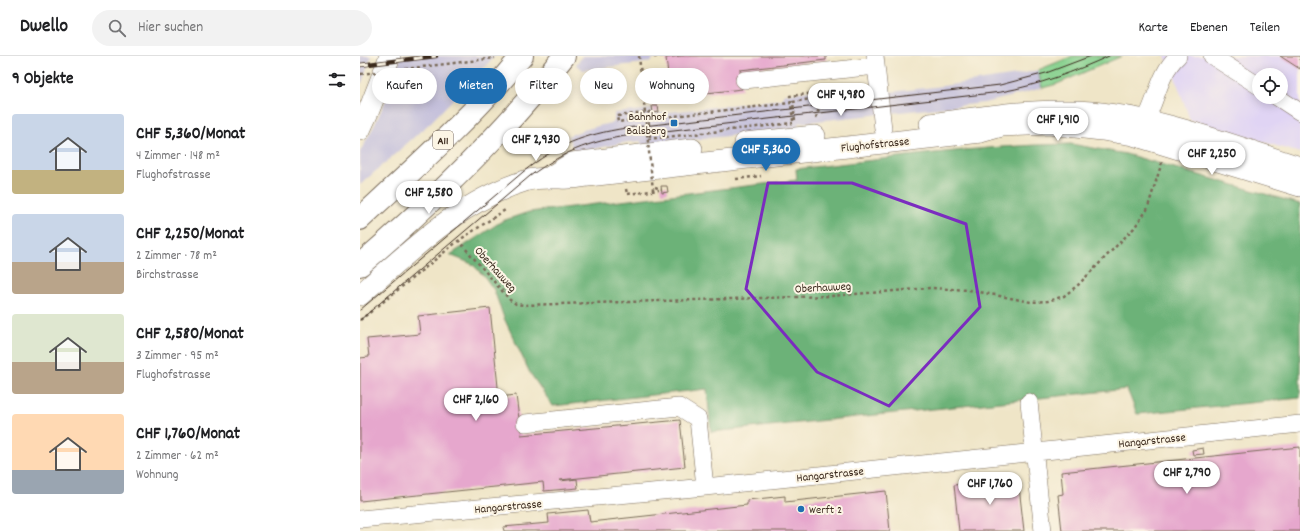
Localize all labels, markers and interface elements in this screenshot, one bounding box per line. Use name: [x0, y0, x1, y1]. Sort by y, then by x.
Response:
search box: [92, 10, 372, 46]
text: Dwello: [20, 14, 68, 41]
icon: search: [106, 17, 128, 39]
text: Hier suchen: [138, 17, 203, 39]
text: Karte: [1138, 18, 1168, 38]
text: Ebenen: [1190, 18, 1228, 38]
text: Teilen: [1250, 18, 1280, 38]
text: 9 Objekte: [12, 68, 73, 92]
chip: Kaufen: [372, 68, 437, 104]
chip: Mieten: [445, 68, 507, 104]
chip: Filter: [515, 68, 572, 104]
chip: Neu: [580, 68, 627, 104]
chip: Wohnung: [635, 68, 709, 104]
map controls: [1252, 68, 1288, 104]
button: locate: [1252, 68, 1288, 104]
icon: filters: [326, 69, 348, 91]
pin: CHF 4,980: [795, 83, 887, 117]
text: CHF 4,980: [817, 86, 865, 105]
pin: CHF 1,910: [1012, 108, 1104, 142]
place label: Bahnhof Balsberg: [627, 109, 667, 140]
text: CHF 1,910: [1036, 111, 1080, 130]
marker: Bahnhof Balsberg: [669, 118, 679, 128]
text: CHF 5,360/Monat: [136, 123, 245, 147]
pin: CHF 2,930: [490, 128, 582, 162]
icon: home: [44, 130, 92, 178]
road number: A11: [433, 131, 453, 149]
text: CHF 2,930: [512, 131, 560, 150]
street label: Flughofstrasse: [840, 133, 910, 158]
pin: CHF 5,360: [720, 138, 812, 172]
text: CHF 5,360: [741, 141, 791, 160]
pin: CHF 2,250: [1166, 142, 1258, 176]
text: CHF 2,250: [1188, 145, 1236, 164]
text: 4 Zimmer · 148 m²: [136, 147, 220, 166]
text: Flughofstrasse: [136, 166, 210, 185]
pin: CHF 2,580: [383, 181, 475, 215]
text: CHF 2,580: [405, 184, 453, 203]
text: CHF 2,250/Monat: [136, 223, 244, 247]
icon: home: [44, 230, 92, 278]
street label: Oberhauweg: [470, 243, 520, 297]
text: 2 Zimmer · 78 m²: [136, 247, 217, 266]
text: Birchstrasse: [136, 266, 198, 285]
street label: Oberhauweg: [794, 279, 852, 298]
text: CHF 2,580/Monat: [136, 323, 244, 347]
icon: home: [44, 330, 92, 378]
text: 3 Zimmer · 95 m²: [136, 347, 219, 366]
text: Flughofstrasse: [136, 366, 210, 385]
pin: CHF 2,160: [430, 388, 522, 422]
text: CHF 2,160: [453, 391, 499, 410]
text: CHF 1,760/Monat: [136, 423, 240, 447]
icon: home: [44, 430, 92, 478]
street label: Hangarstrasse: [1118, 430, 1187, 453]
text: 2 Zimmer · 62 m²: [136, 447, 219, 466]
pin: CHF 2,790: [1141, 461, 1233, 495]
street label: Hangarstrasse: [796, 464, 865, 487]
text: CHF 2,790: [1163, 464, 1211, 483]
text: Wohnung: [136, 466, 179, 485]
pin: CHF 1,760: [944, 472, 1036, 506]
text: CHF 1,760: [967, 475, 1013, 494]
street label: Hangarstrasse: [474, 496, 543, 519]
place label: Werft 2: [809, 502, 842, 519]
marker: Werft 2: [796, 504, 806, 514]

